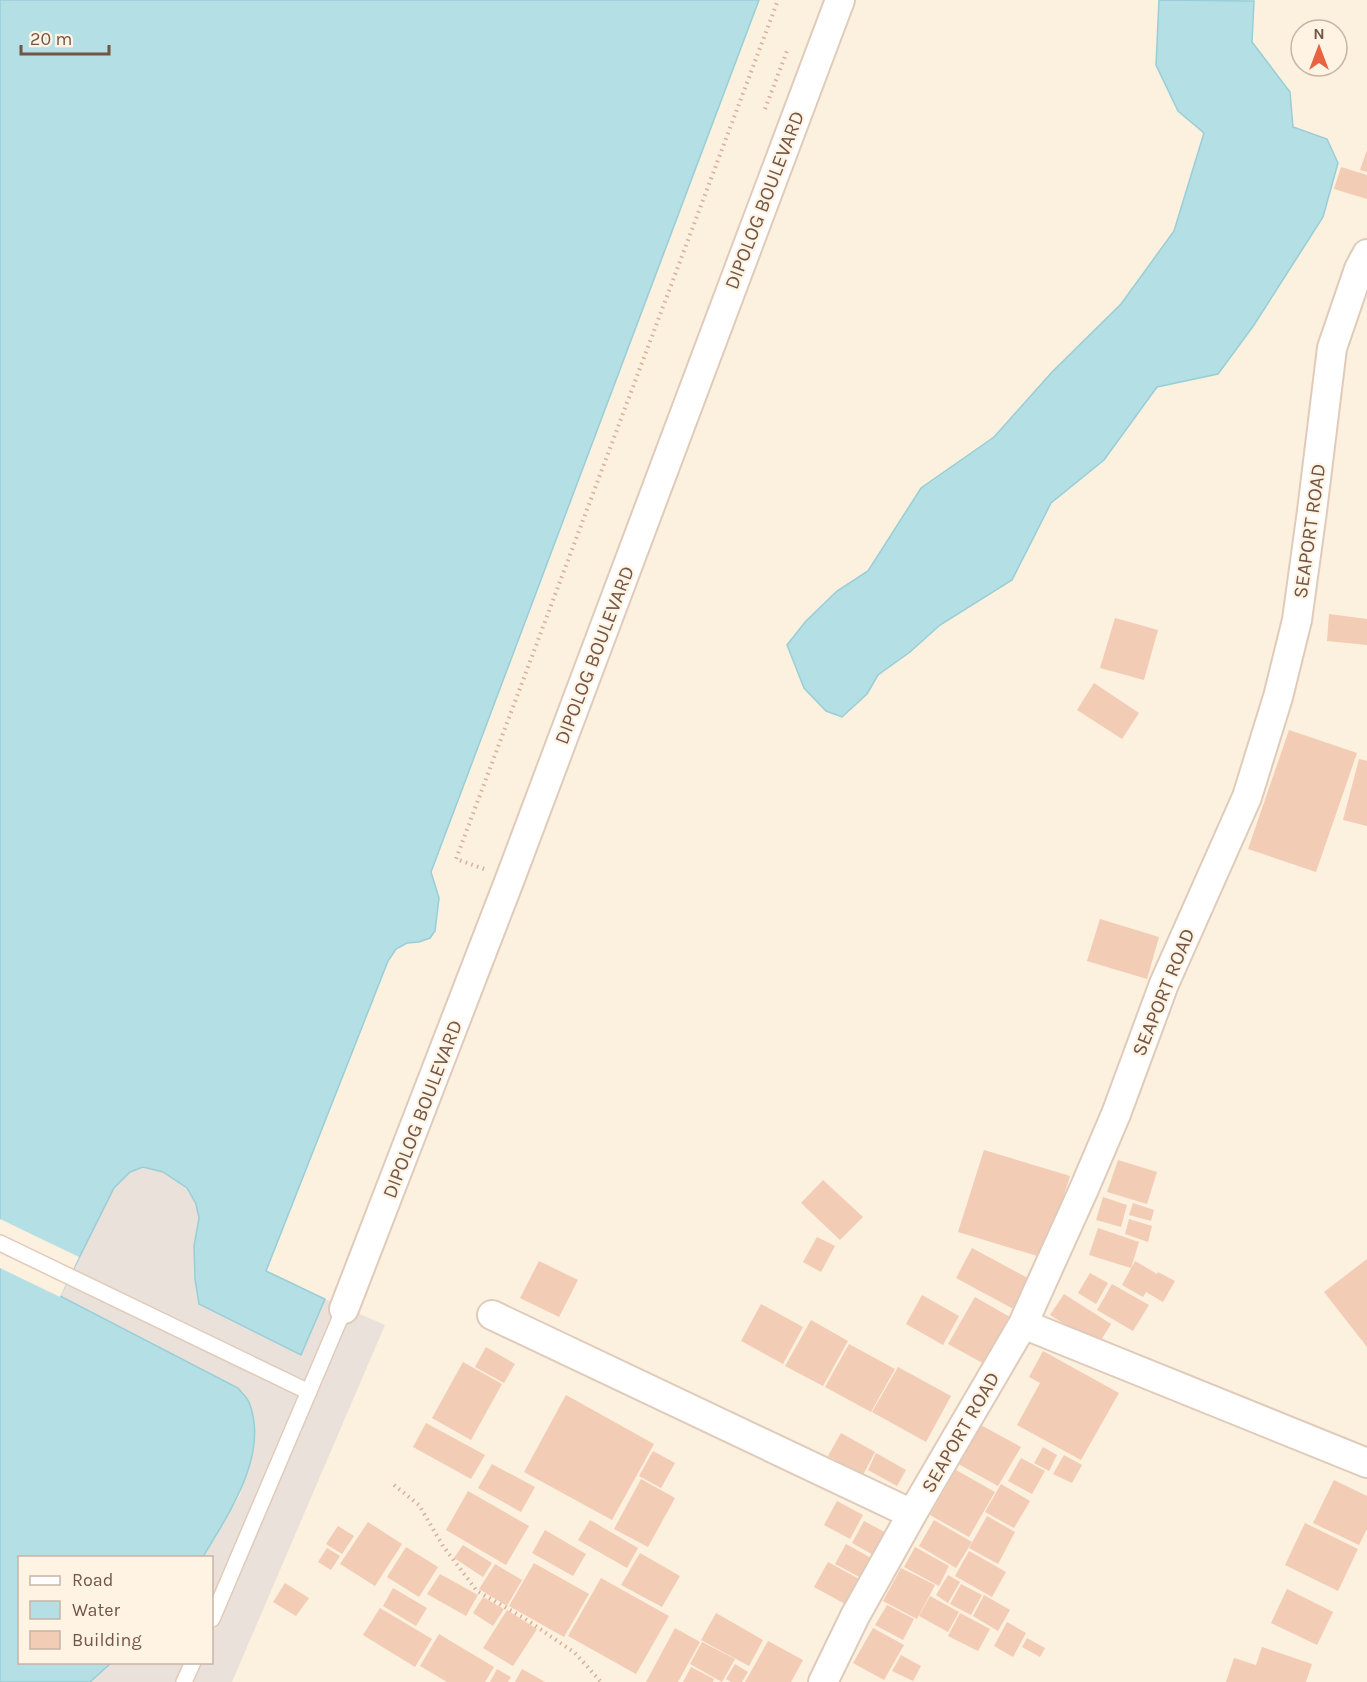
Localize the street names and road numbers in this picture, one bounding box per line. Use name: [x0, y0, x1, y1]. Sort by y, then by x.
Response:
street label: DIPOLOG BOULEVARD: [720, 108, 809, 293]
street label: SEAPORT ROAD: [1289, 462, 1330, 600]
street label: DIPOLOG BOULEVARD: [550, 563, 639, 748]
street label: SEAPORT ROAD: [1127, 925, 1200, 1059]
street label: DIPOLOG BOULEVARD: [378, 1017, 467, 1202]
street label: SEAPORT ROAD: [917, 1368, 1004, 1497]

